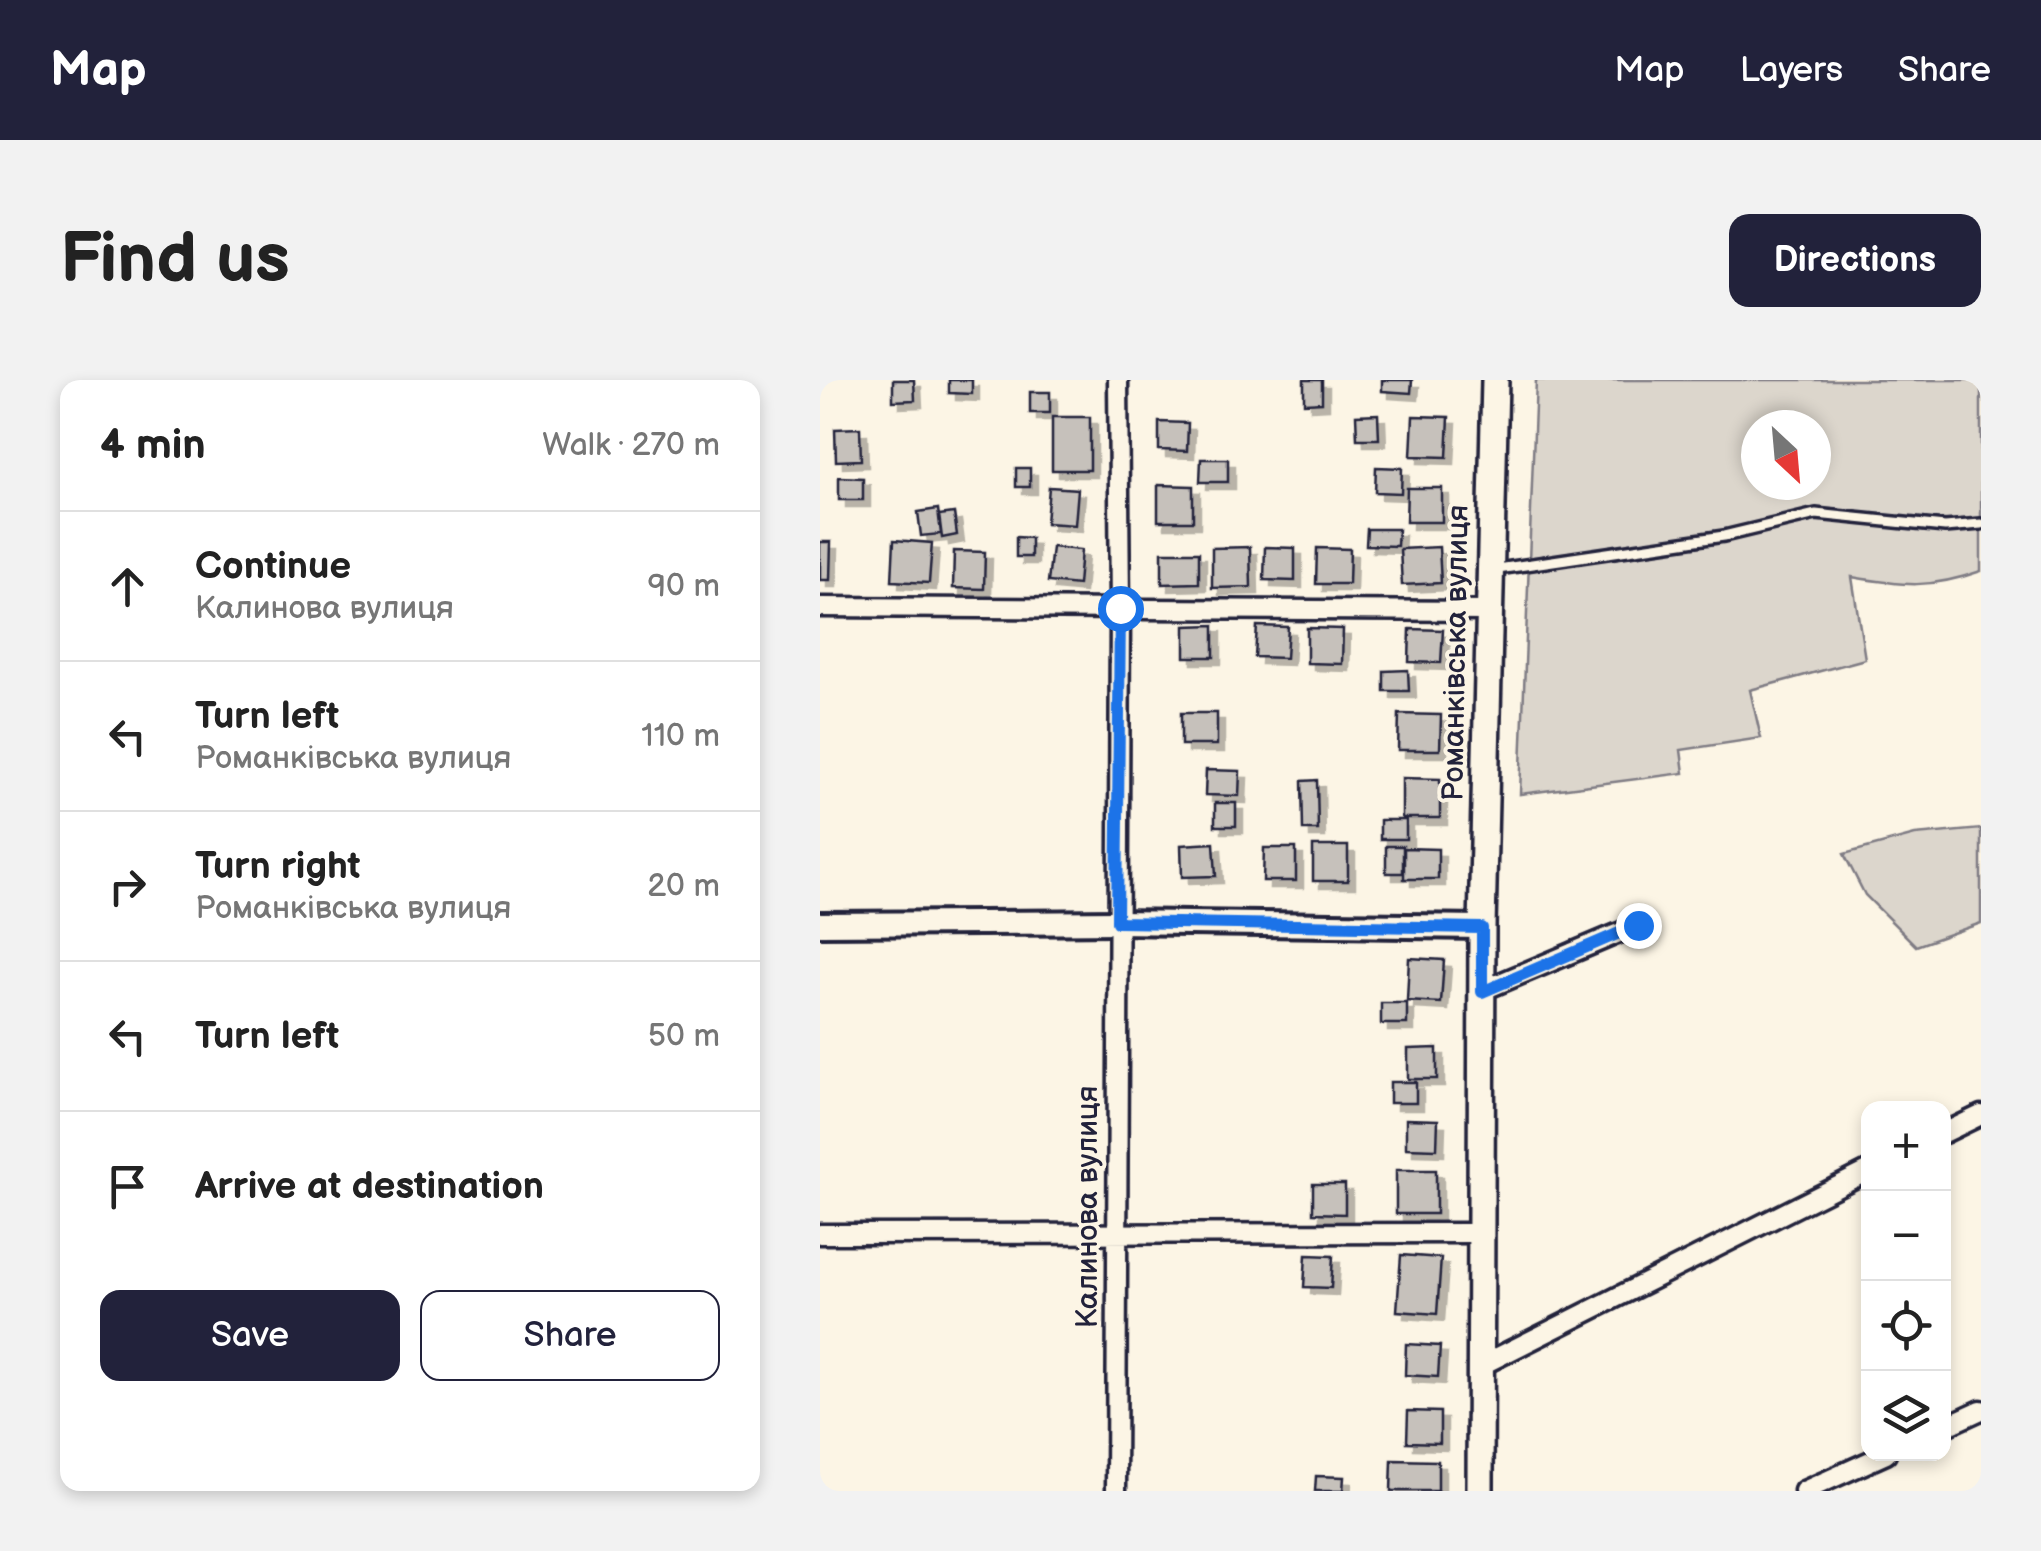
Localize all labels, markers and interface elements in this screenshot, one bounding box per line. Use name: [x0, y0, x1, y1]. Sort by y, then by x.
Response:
text: Map: [50, 42, 146, 99]
text: Map: [1614, 49, 1685, 92]
text: Layers: [1740, 49, 1843, 92]
text: Share: [1898, 49, 1991, 92]
button: Directions: [1729, 214, 1981, 307]
text: Find us: [60, 218, 290, 302]
north arrow: [1741, 410, 1831, 500]
text: 4 min: [100, 420, 206, 471]
text: Walk · 270 m: [542, 426, 720, 465]
street label: Романківська вулиця: [1435, 504, 1477, 802]
text: Continue: [195, 544, 351, 589]
icon: ahead: [100, 559, 155, 614]
text: 90 m: [648, 567, 720, 606]
route start: [1098, 586, 1144, 632]
text: Калинова вулиця: [195, 589, 454, 628]
text: Turn left: [195, 694, 339, 739]
icon: left: [100, 709, 155, 764]
text: 110 m: [641, 717, 720, 756]
text: Романківська вулиця: [195, 739, 511, 778]
text: Turn right: [195, 844, 360, 889]
icon: right: [100, 859, 155, 914]
text: 20 m: [647, 867, 720, 906]
text: Романківська вулиця: [195, 889, 511, 928]
route end: [1616, 903, 1662, 949]
icon: left: [100, 1009, 155, 1064]
text: Turn left: [195, 1014, 339, 1059]
text: 50 m: [648, 1017, 720, 1056]
street label: Калинова вулиця: [1070, 1086, 1106, 1328]
map controls: [1861, 1101, 1951, 1461]
button: +: [1861, 1101, 1951, 1191]
icon: arrive: [100, 1159, 155, 1214]
text: Arrive at destination: [195, 1164, 544, 1209]
button: −: [1861, 1191, 1951, 1281]
button: locate: [1861, 1281, 1951, 1371]
button: Save: [100, 1290, 400, 1381]
button: Share: [420, 1290, 720, 1381]
button: layers: [1861, 1371, 1951, 1461]

